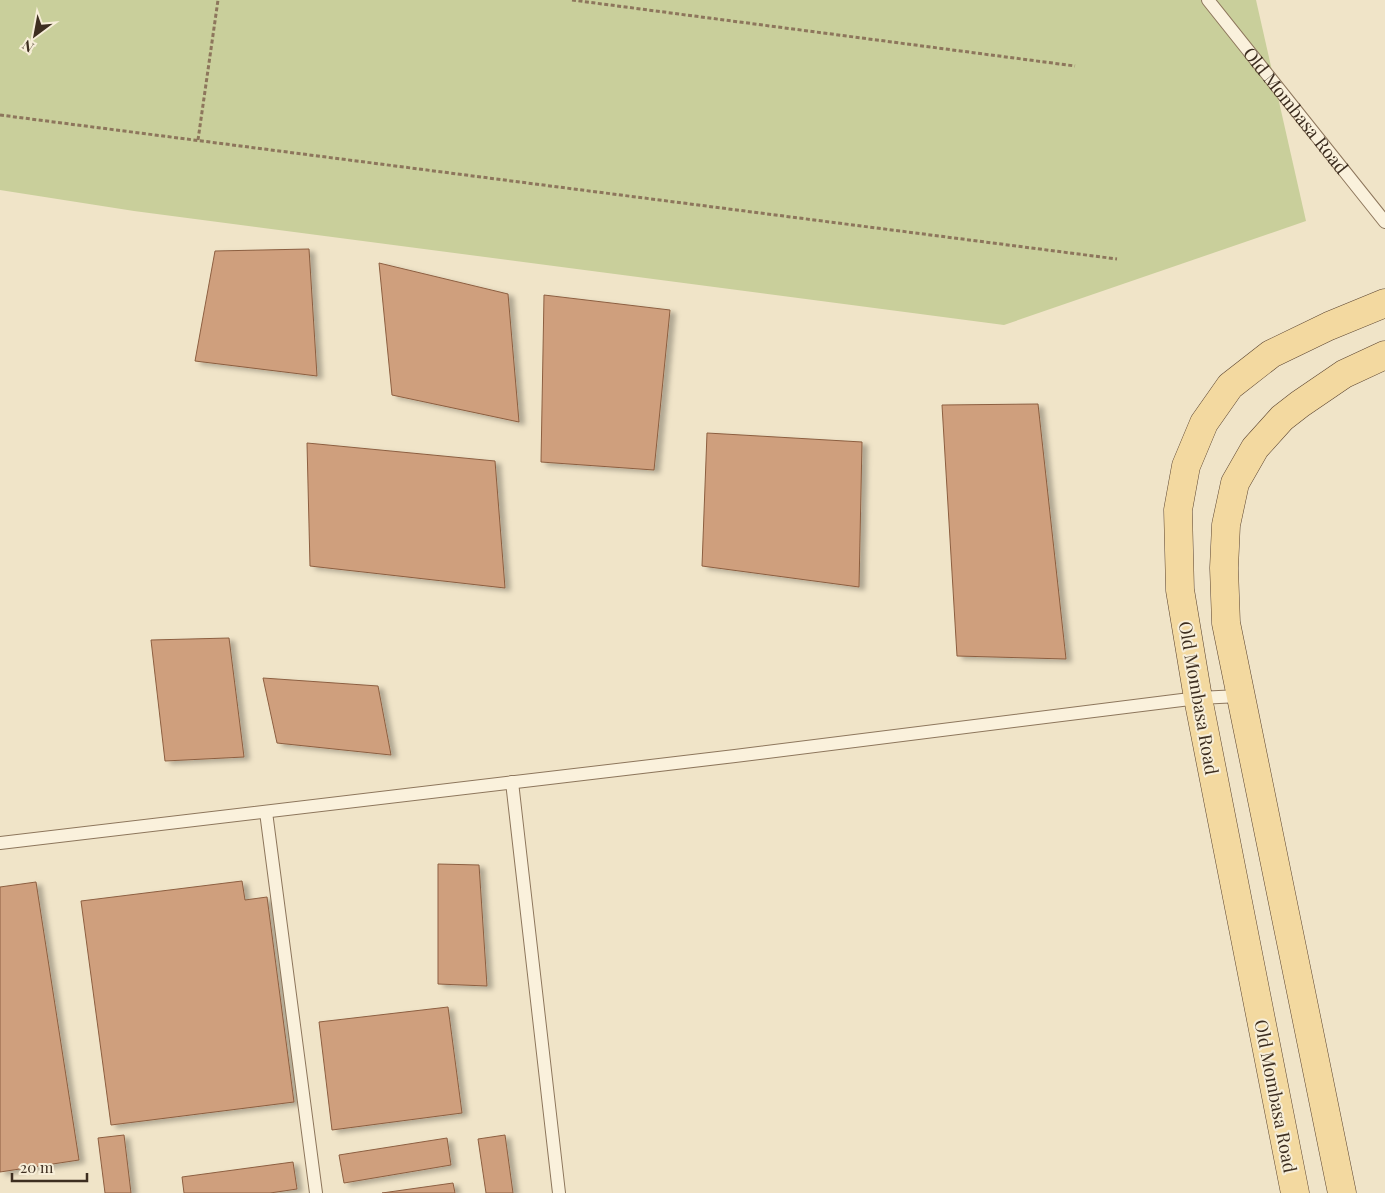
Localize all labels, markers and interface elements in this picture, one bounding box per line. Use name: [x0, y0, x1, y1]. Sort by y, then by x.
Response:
north arrow: [10, 10, 60, 60]
text: N: [19, 36, 37, 57]
street label: Old Mombasa Road: [1238, 42, 1354, 179]
street label: Old Mombasa Road: [1174, 619, 1224, 777]
street label: Old Mombasa Road: [1249, 1017, 1303, 1175]
scale bar: [12, 1150, 88, 1182]
text: 20 m: [20, 1157, 54, 1177]

